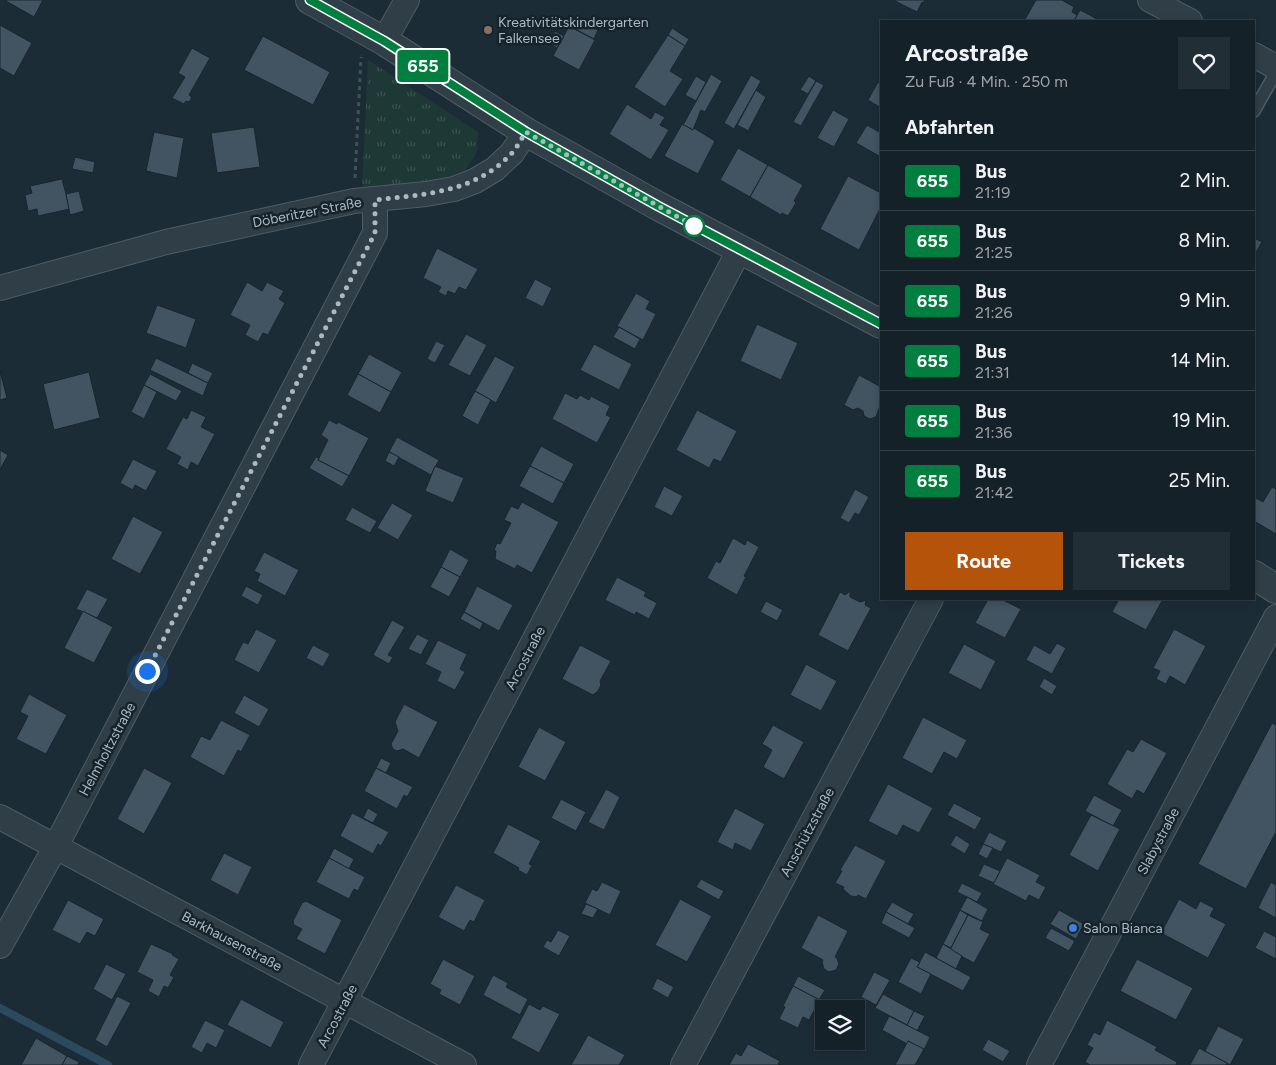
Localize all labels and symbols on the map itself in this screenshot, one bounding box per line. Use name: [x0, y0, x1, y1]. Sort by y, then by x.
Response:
place label: Kreativitätskindergarten Falkensee: [498, 14, 649, 47]
marker: Kreativitätskindergarten Falkensee: [482, 24, 494, 36]
line badge: 655: [394, 50, 452, 82]
street label: Döberitzer Straße: [251, 194, 363, 231]
unlabelled marker: [683, 215, 705, 237]
street label: Arcostraße: [502, 623, 549, 693]
your location: [135, 659, 160, 684]
street label: Helmholtzstraße: [76, 699, 139, 799]
street label: Anschützstraße: [777, 784, 838, 880]
street label: Slabystraße: [1134, 805, 1183, 878]
street label: Barkhausenstraße: [179, 908, 285, 975]
place label: Salon Bianca: [1083, 920, 1163, 937]
marker: Salon Bianca: [1067, 922, 1079, 934]
street label: Arcostraße: [314, 981, 361, 1051]

